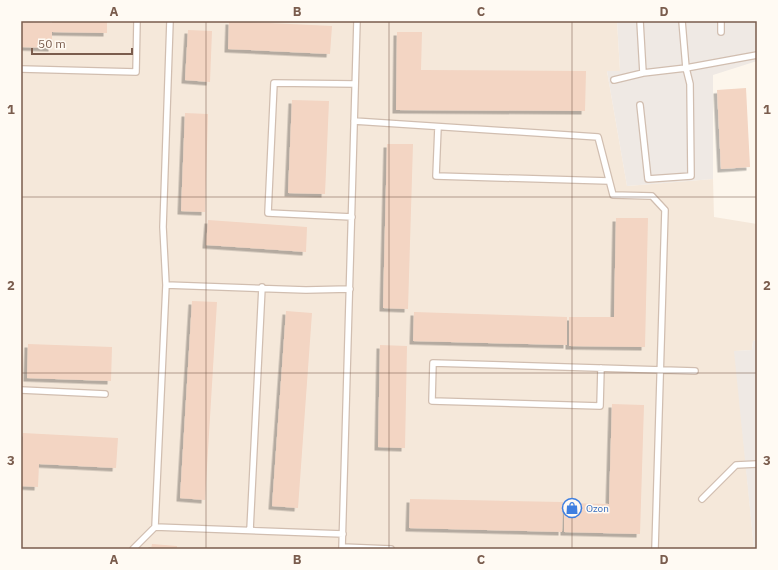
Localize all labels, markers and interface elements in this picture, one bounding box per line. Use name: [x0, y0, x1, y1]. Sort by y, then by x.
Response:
text: A: [110, 3, 119, 20]
text: B: [293, 3, 302, 20]
text: C: [477, 3, 486, 20]
text: D: [659, 3, 669, 20]
scale bar: [32, 30, 132, 56]
text: 50 m: [38, 36, 66, 51]
text: 1: [7, 101, 15, 118]
text: 1: [763, 101, 771, 118]
text: 2: [7, 277, 15, 294]
text: 2: [763, 277, 771, 294]
text: 3: [7, 452, 15, 469]
text: 3: [763, 452, 771, 469]
shop icon: Ozon: [561, 497, 583, 519]
place label: Ozon: [586, 502, 609, 515]
text: A: [110, 551, 119, 568]
text: B: [293, 551, 302, 568]
text: C: [477, 551, 486, 568]
text: D: [659, 551, 669, 568]

